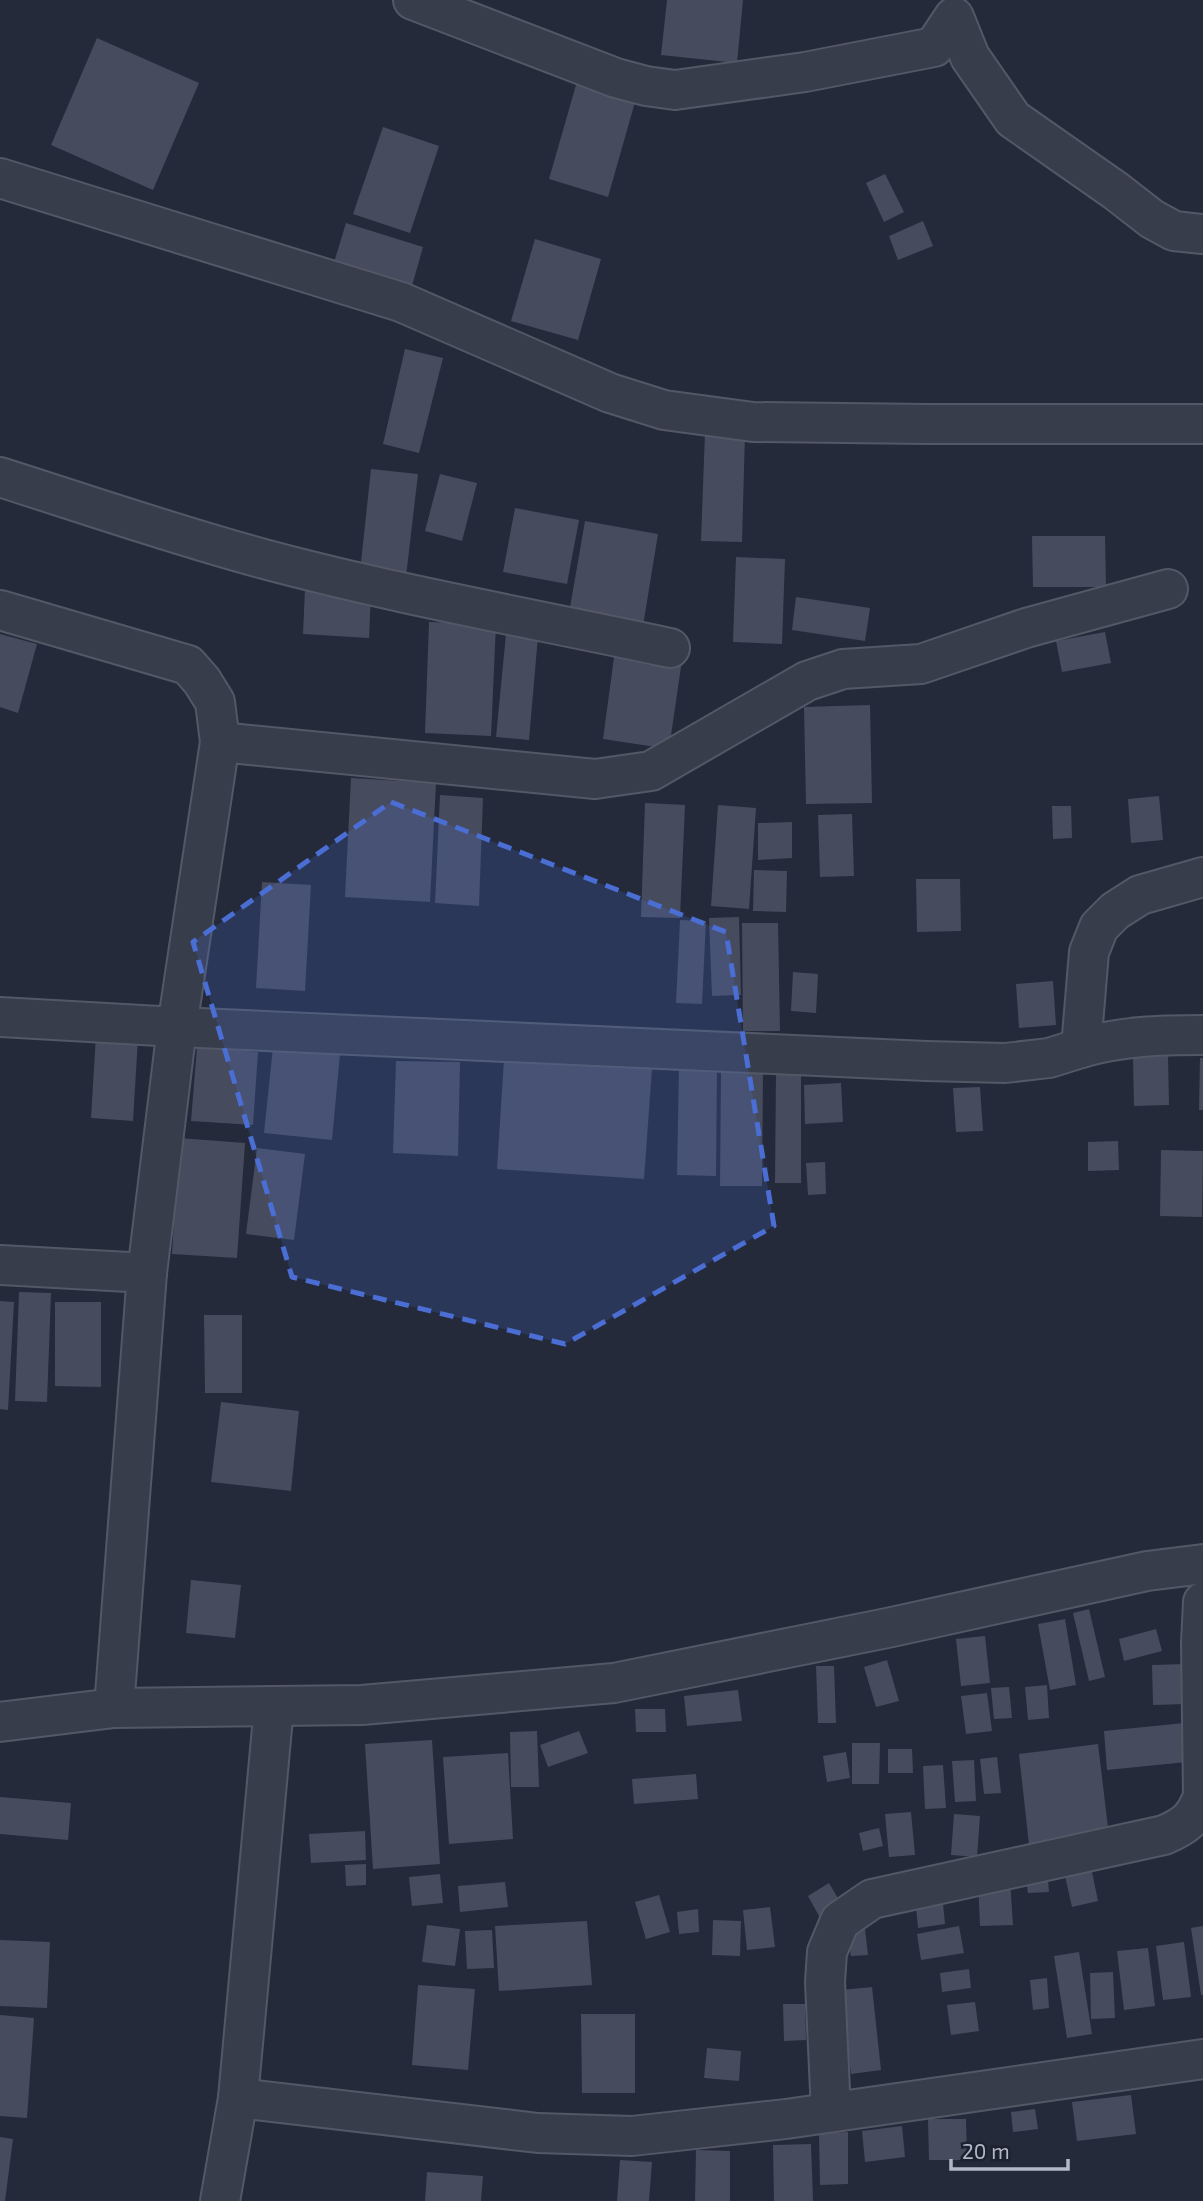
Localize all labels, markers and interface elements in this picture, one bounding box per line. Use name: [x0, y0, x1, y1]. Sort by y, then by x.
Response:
scale bar: [951, 2128, 1068, 2172]
text: 20 m: [962, 2138, 1010, 2163]

